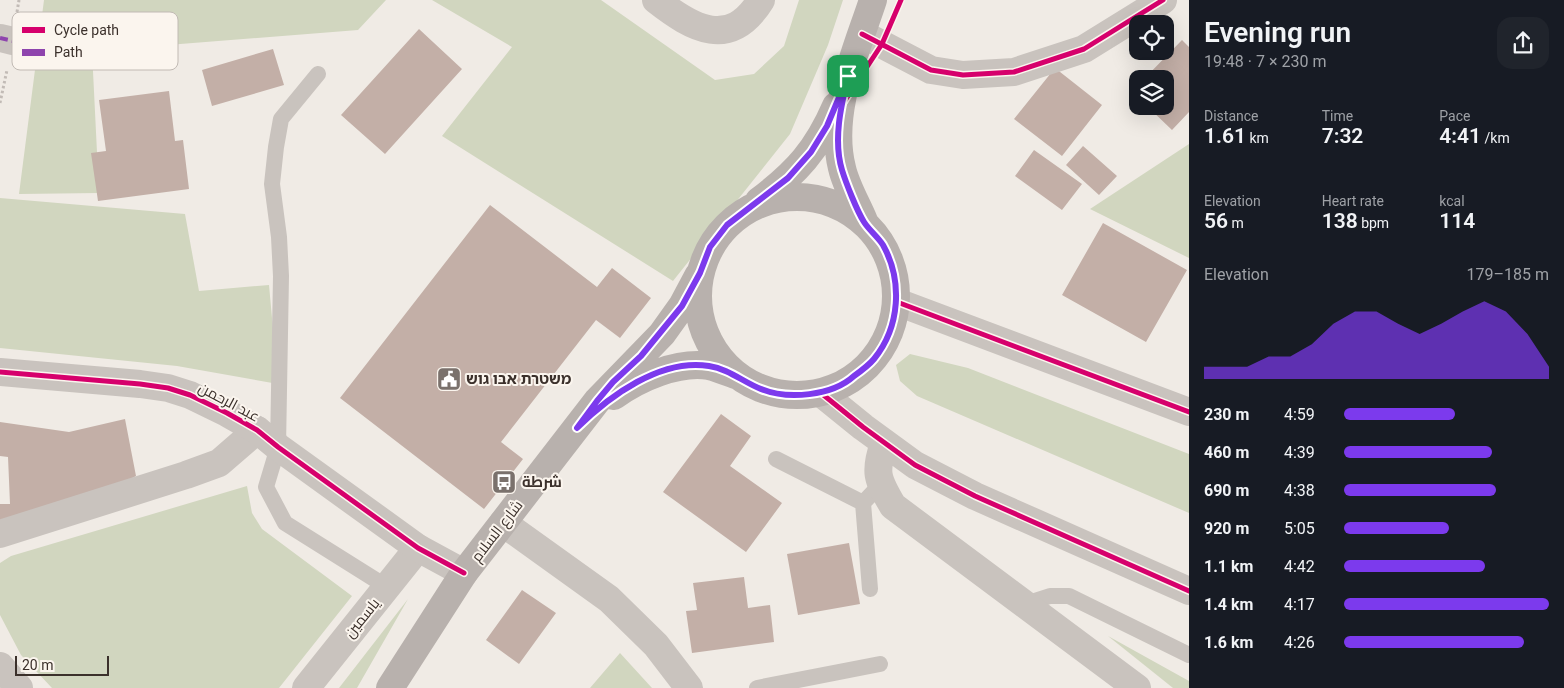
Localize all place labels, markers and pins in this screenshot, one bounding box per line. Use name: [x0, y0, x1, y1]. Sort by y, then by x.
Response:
pin: [827, 55, 869, 97]
public building icon: משטרת אבו גוש: [436, 366, 462, 392]
place label: משטרת אבו גוש: [466, 370, 572, 388]
bus stop icon: شرطة: [491, 469, 517, 495]
place label: شرطة: [522, 473, 562, 491]

